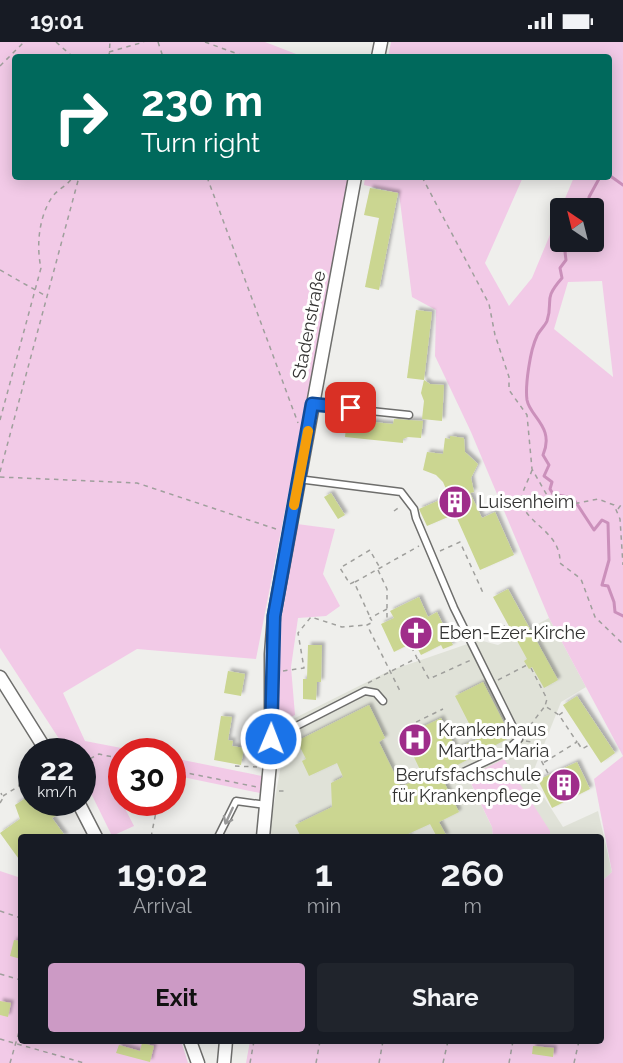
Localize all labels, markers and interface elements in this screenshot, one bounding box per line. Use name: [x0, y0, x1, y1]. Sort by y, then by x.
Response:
text: 19:01: [30, 8, 84, 34]
text: 230 m: [141, 77, 263, 126]
icon: right: [42, 78, 120, 156]
text: Turn right: [141, 127, 260, 158]
north arrow: [550, 198, 604, 252]
map controls: [550, 198, 604, 252]
street label: Stadenstraße: [288, 268, 329, 381]
pin: [325, 382, 376, 433]
icon: arrive: [334, 391, 367, 424]
building icon: Luisenheim: [437, 484, 473, 520]
place label: Luisenheim: [478, 491, 574, 512]
church icon: Eben-Ezer-Kirche: [398, 615, 434, 651]
place label: Eben-Ezer-Kirche: [439, 622, 586, 643]
position arrow: [239, 707, 303, 771]
place label: Krankenhaus Martha-Maria: [438, 719, 549, 761]
hospital icon: Krankenhaus Martha-Maria: [397, 722, 433, 758]
speed limit sign: 30: [108, 738, 186, 816]
text: 22: [40, 752, 74, 787]
place label: Berufsfachschule für Krankenpflege: [392, 764, 541, 806]
building icon: Berufsfachschule für Krankenpflege: [546, 767, 582, 803]
text: km/h: [37, 783, 77, 801]
one-way arrow: [223, 806, 235, 824]
text: 19:02: [117, 852, 208, 894]
text: 1: [315, 852, 333, 894]
text: 260: [440, 852, 505, 894]
text: Arrival: [133, 894, 192, 918]
text: min: [307, 894, 341, 918]
text: m: [463, 894, 482, 918]
button: Exit: [48, 963, 305, 1032]
button: Share: [317, 963, 574, 1032]

